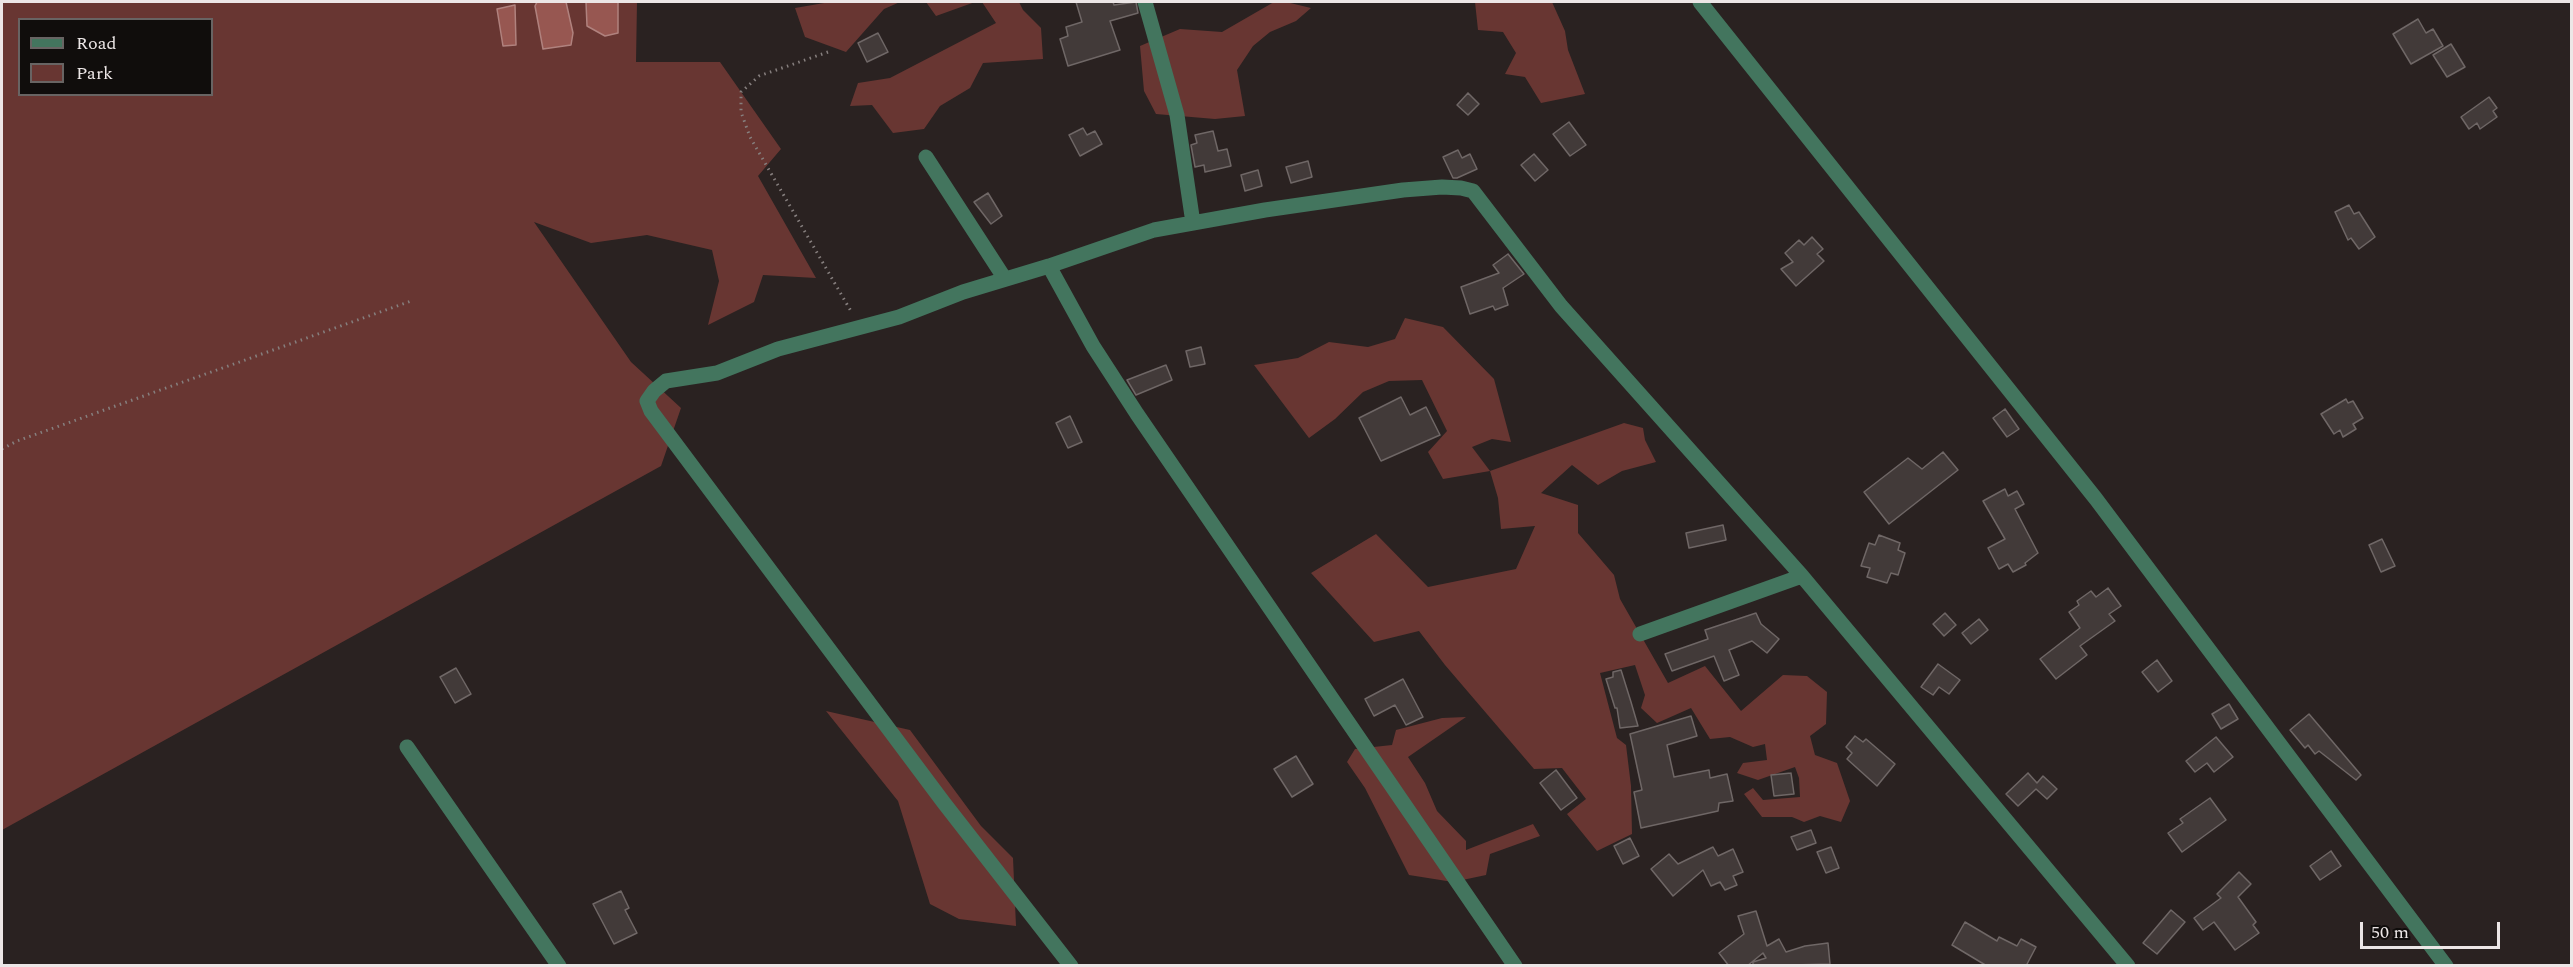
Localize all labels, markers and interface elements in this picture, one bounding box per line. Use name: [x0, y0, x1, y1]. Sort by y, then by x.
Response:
legend: [18, 18, 213, 96]
text: Road: [76, 30, 117, 57]
text: Park: [76, 60, 113, 87]
scale bar: [2363, 910, 2502, 948]
text: 50 m: [2371, 919, 2409, 946]

